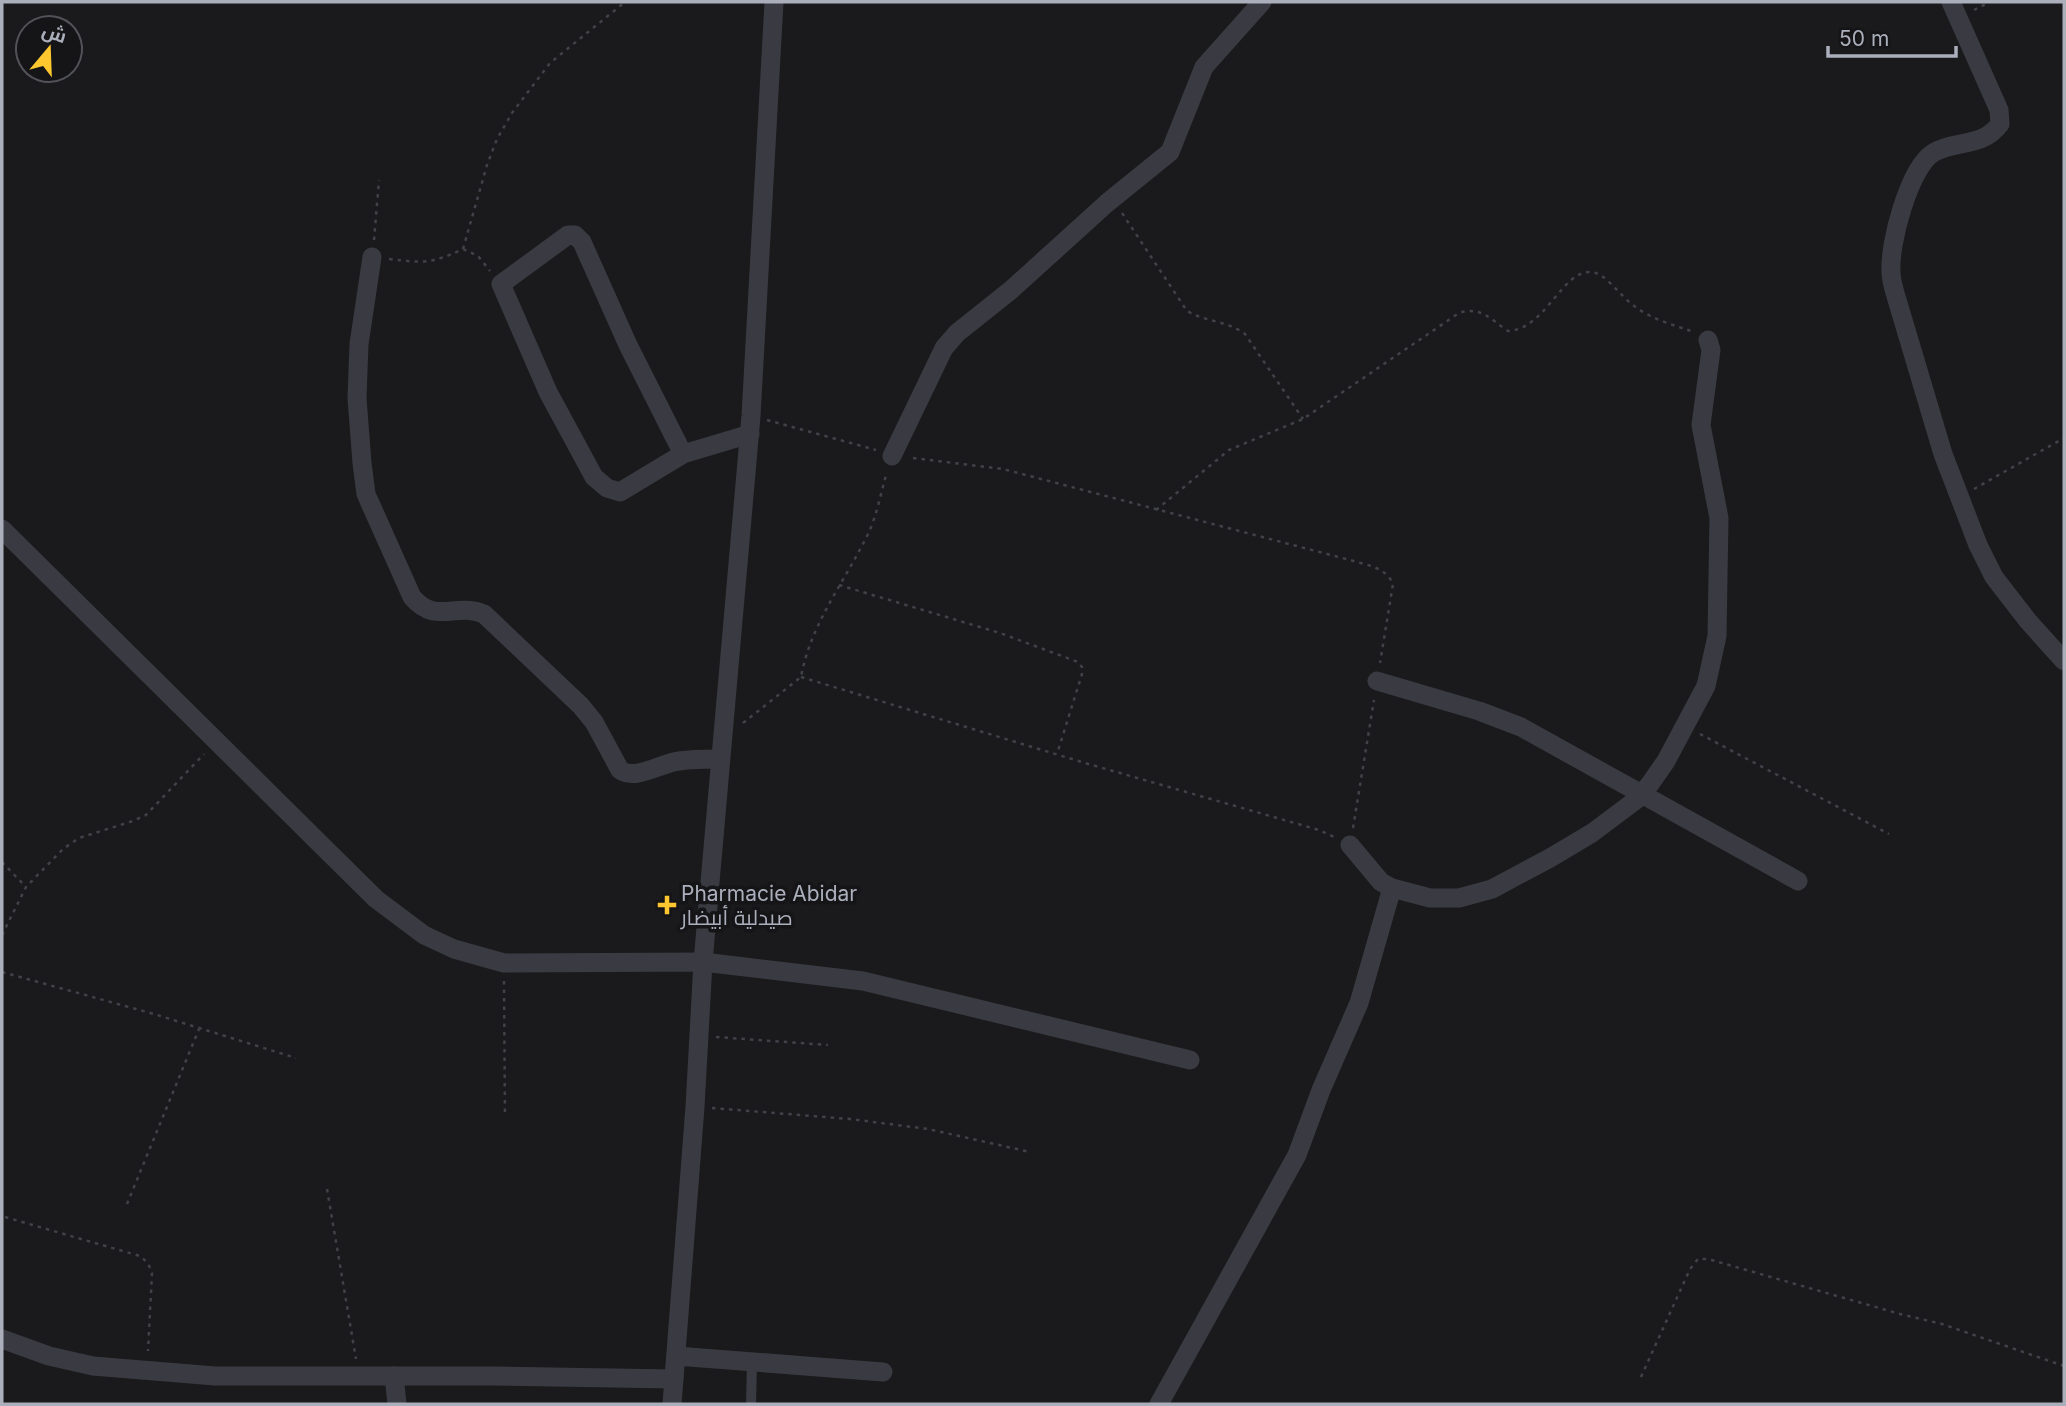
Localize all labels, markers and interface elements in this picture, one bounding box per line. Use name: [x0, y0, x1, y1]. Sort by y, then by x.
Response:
north arrow: [14, 14, 84, 84]
scale bar: [1828, 14, 1956, 58]
text: ش: [39, 19, 70, 48]
text: 50 m: [1839, 26, 1889, 51]
place label: Pharmacie Abidar صيدلية أبيضار: [680, 881, 857, 930]
marker: Pharmacie Abidar صيدلية أبيضار: [659, 897, 675, 913]

